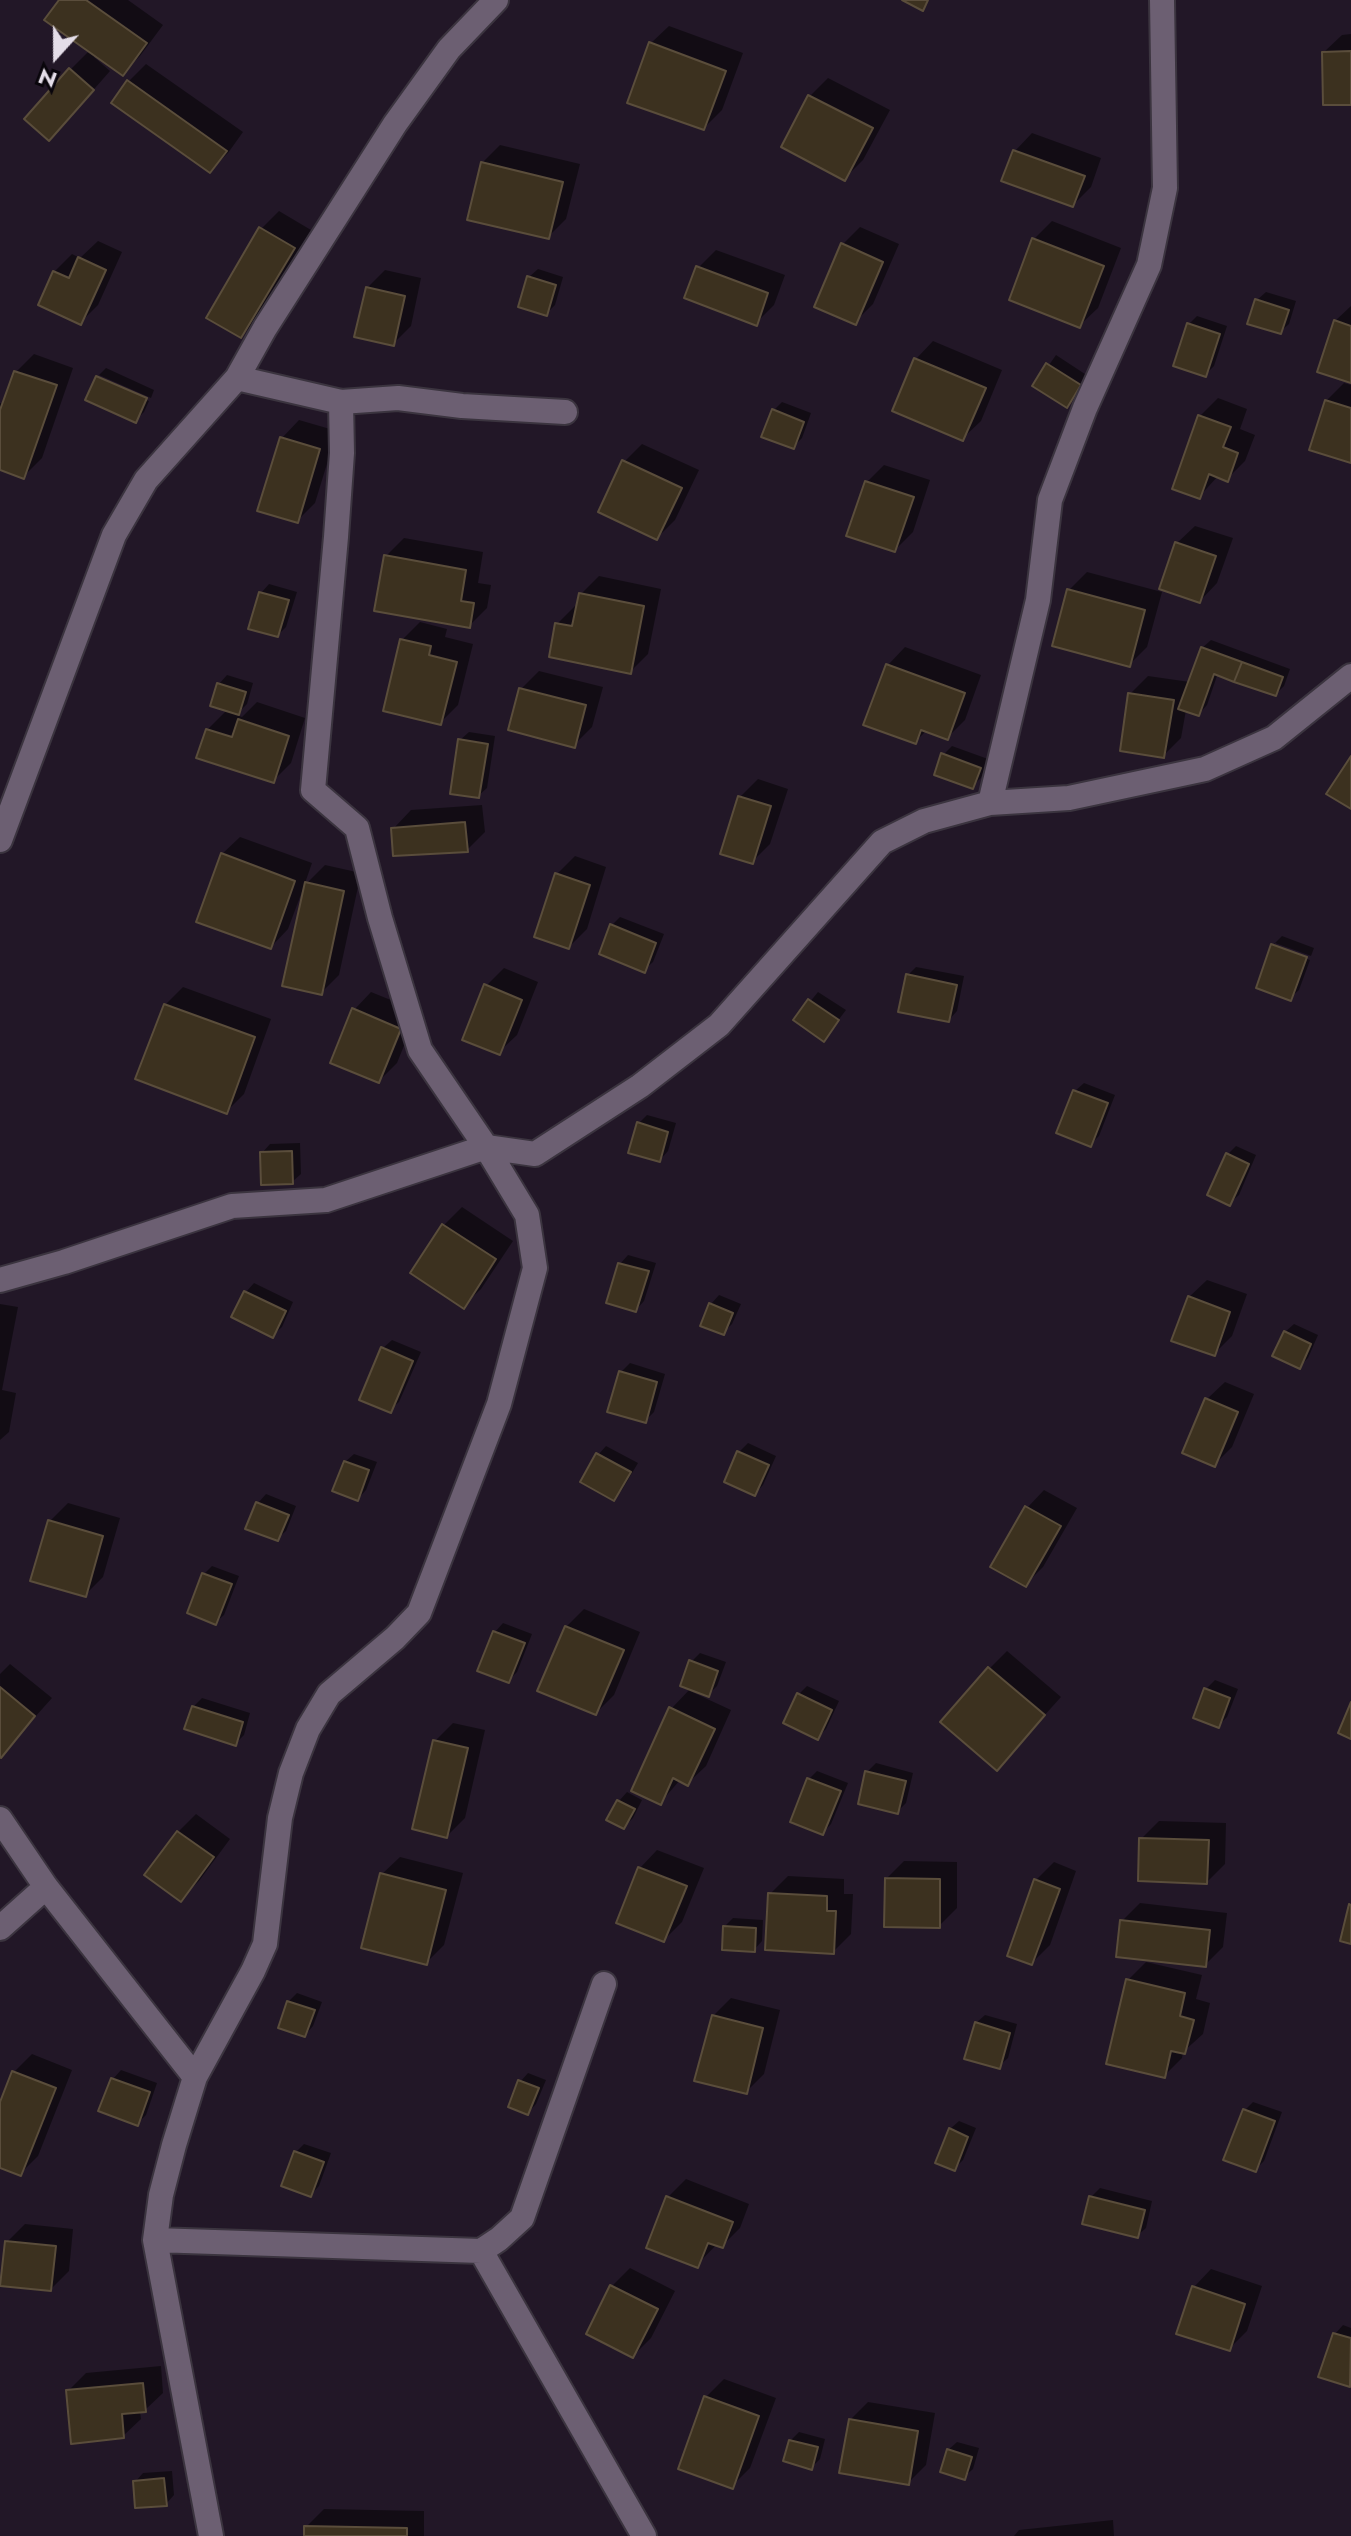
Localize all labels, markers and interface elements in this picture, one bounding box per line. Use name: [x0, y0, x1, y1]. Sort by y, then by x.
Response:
north arrow: [16, 16, 96, 96]
text: N: [34, 60, 61, 96]

